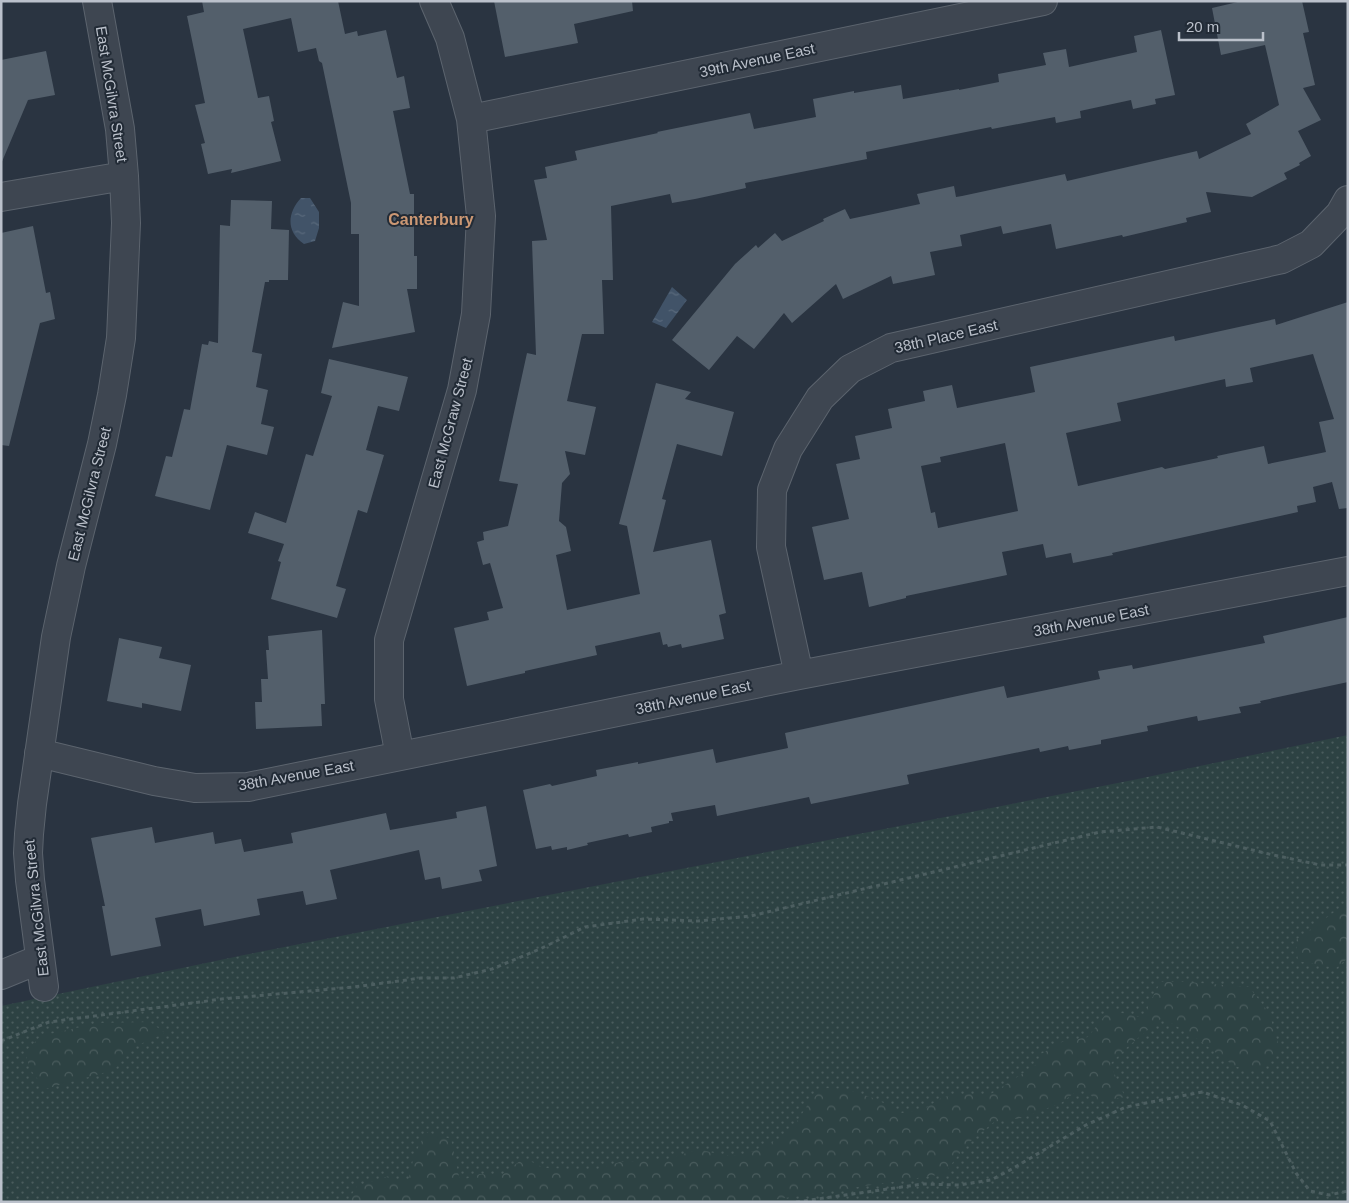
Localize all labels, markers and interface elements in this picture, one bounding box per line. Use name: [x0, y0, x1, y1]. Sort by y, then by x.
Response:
scale bar: [1179, 10, 1263, 42]
text: 20 m: [1186, 18, 1219, 35]
street label: East McGilvra Street: [93, 25, 131, 164]
street label: 39th Avenue East: [698, 39, 817, 81]
district label: Canterbury: [388, 211, 474, 228]
street label: 38th Place East: [893, 316, 1000, 356]
street label: East McGraw Street: [424, 355, 476, 490]
street label: East McGilvra Street: [64, 424, 114, 563]
street label: 38th Avenue East: [1032, 600, 1151, 640]
street label: 38th Avenue East: [634, 676, 753, 718]
street label: 38th Avenue East: [237, 756, 356, 794]
street label: East McGilvra Street: [20, 838, 52, 977]

